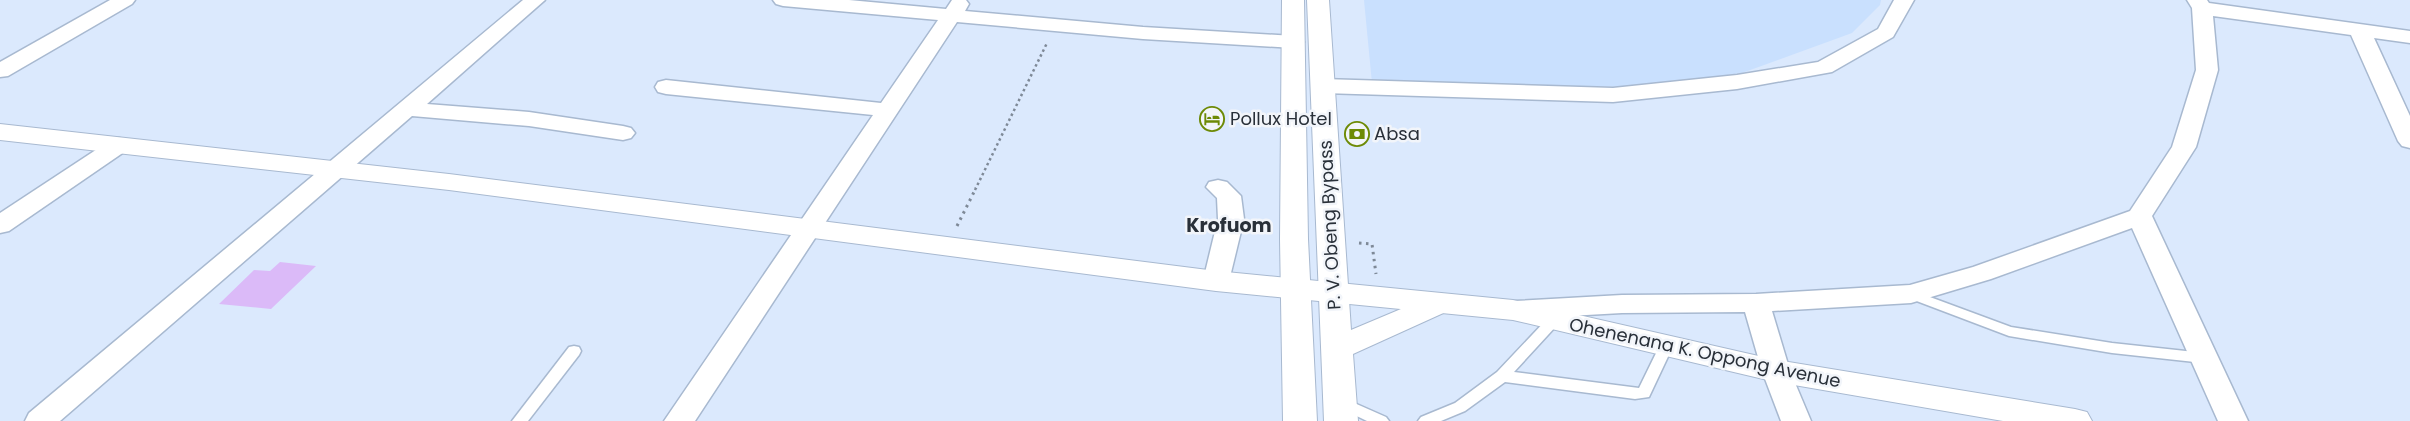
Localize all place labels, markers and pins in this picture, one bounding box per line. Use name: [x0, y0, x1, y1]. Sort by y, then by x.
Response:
hotel icon: Pollux Hotel: [1199, 106, 1225, 132]
place label: Pollux Hotel: [1230, 106, 1332, 131]
bank icon: Absa: [1344, 121, 1370, 147]
place label: Absa: [1374, 121, 1420, 146]

